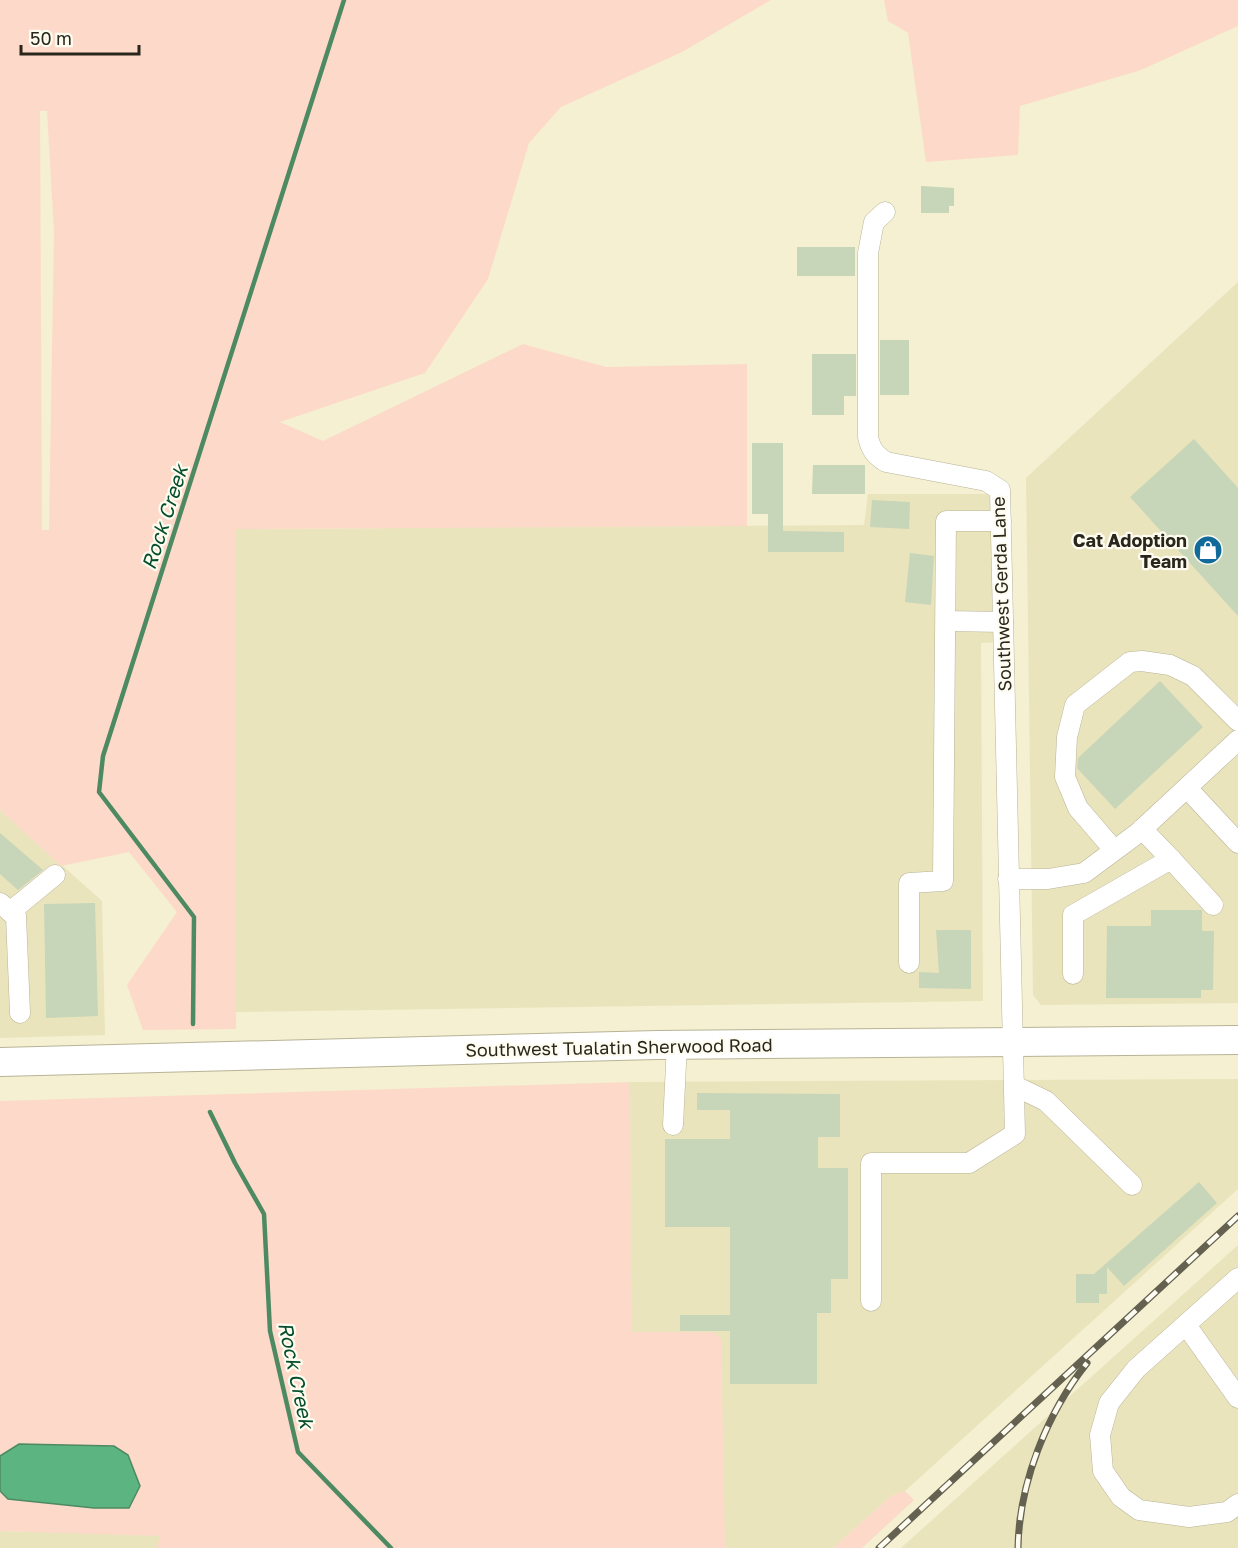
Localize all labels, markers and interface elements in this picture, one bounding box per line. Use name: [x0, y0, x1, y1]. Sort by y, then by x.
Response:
scale bar: [21, 18, 140, 56]
text: 50 m: [30, 27, 72, 49]
water label: Rock Creek: [136, 459, 193, 572]
street label: Southwest Gerda Lane: [987, 496, 1015, 692]
place label: Cat Adoption Team: [1073, 529, 1187, 572]
shop icon: Cat Adoption Team: [1192, 534, 1224, 566]
street label: Southwest Tualatin Sherwood Road: [465, 1033, 773, 1061]
water label: Rock Creek: [274, 1320, 321, 1433]

